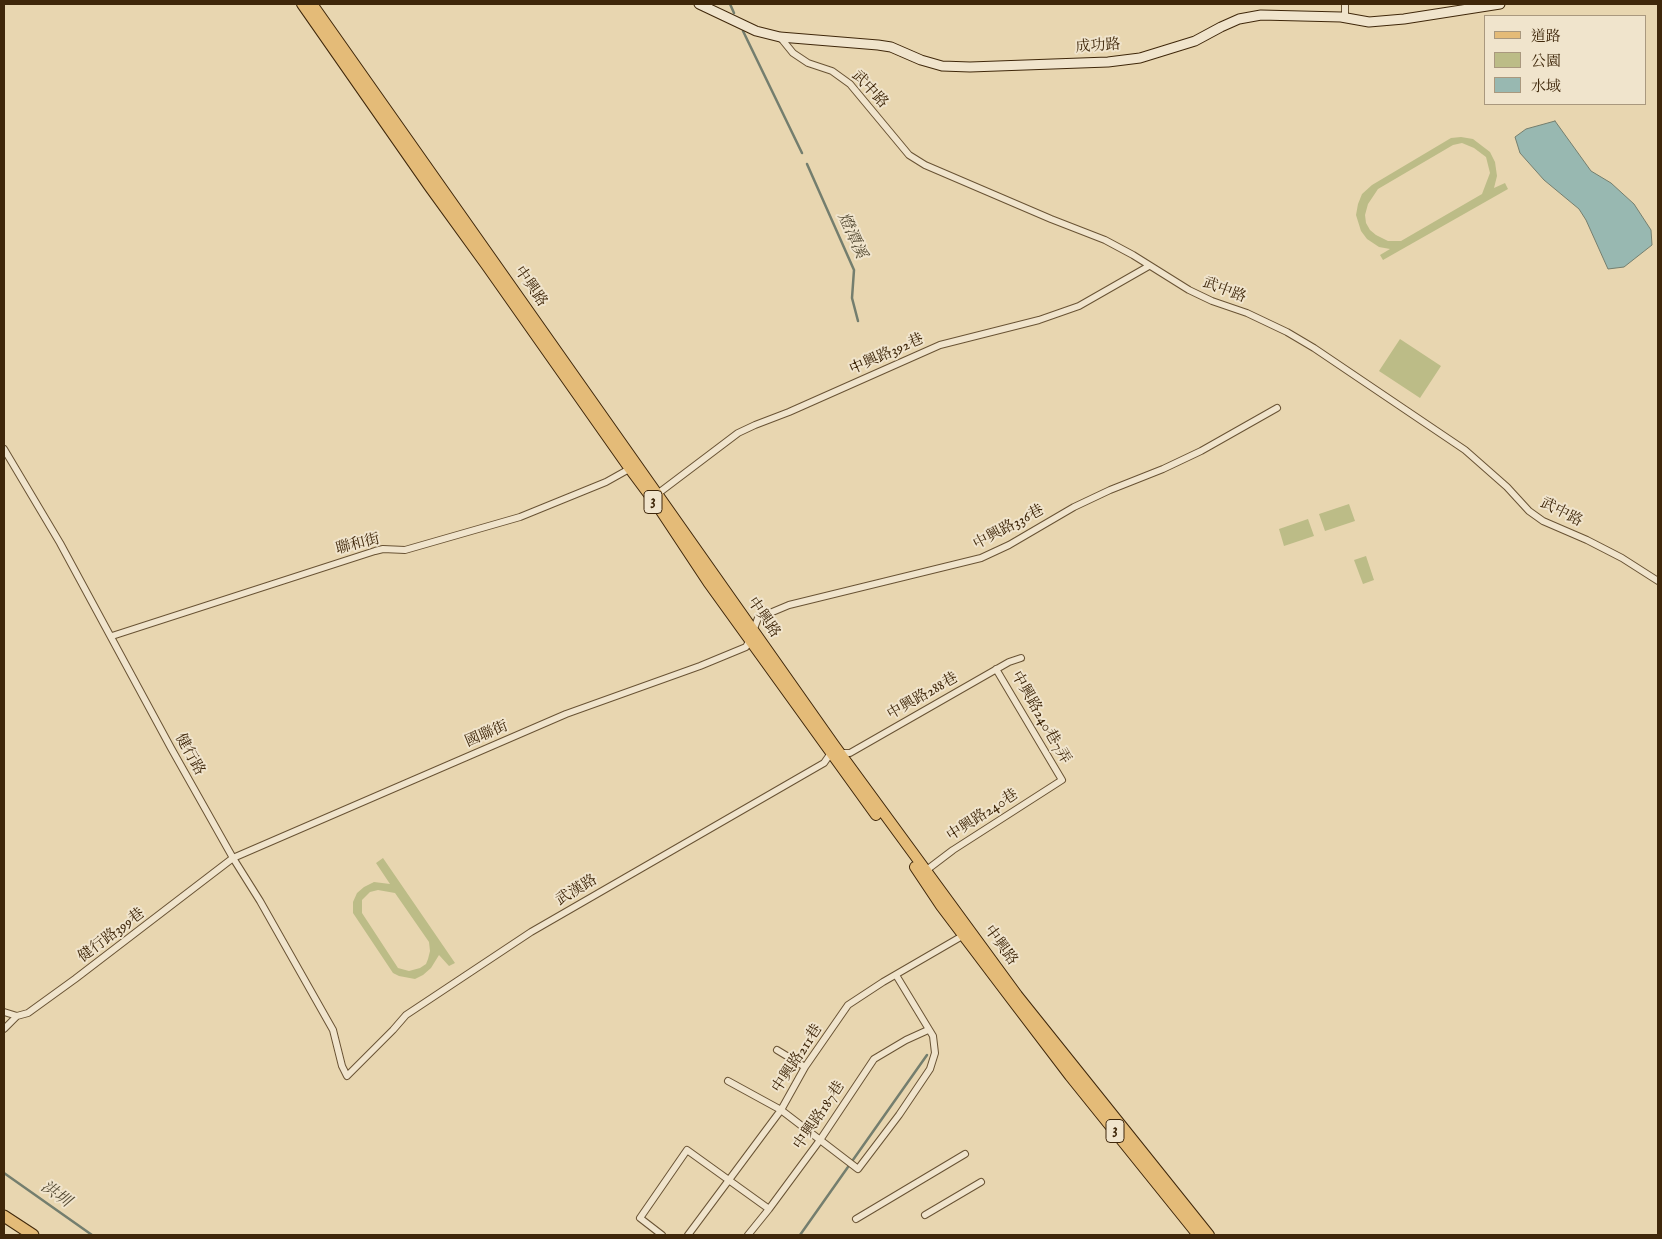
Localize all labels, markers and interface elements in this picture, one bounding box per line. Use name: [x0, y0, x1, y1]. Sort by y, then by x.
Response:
legend: [1484, 15, 1647, 105]
text: 道路: [1531, 27, 1561, 46]
street label: 成功路: [1075, 36, 1121, 58]
text: 公園: [1531, 52, 1561, 71]
street label: 武中路: [847, 67, 891, 113]
text: 水域: [1531, 77, 1561, 96]
water label: 燈潭溪: [832, 210, 870, 262]
street label: 中興路: [510, 263, 550, 311]
street label: 武中路: [1200, 275, 1248, 307]
street label: 中興路392巷: [847, 331, 927, 379]
road number: 3: [644, 491, 662, 514]
street label: 武中路: [1537, 495, 1585, 531]
street label: 中興路336巷: [971, 502, 1047, 554]
street label: 聯和街: [334, 531, 382, 559]
street label: 中興路: [743, 594, 783, 642]
street label: 中興路240巷7弄: [1006, 669, 1074, 767]
street label: 中興路288巷: [884, 670, 962, 724]
street label: 國聯街: [463, 718, 511, 752]
street label: 健行路: [170, 731, 208, 779]
street label: 中興路240巷: [944, 786, 1022, 846]
street label: 武漢路: [553, 872, 601, 910]
street label: 健行路399巷: [75, 905, 149, 967]
street label: 中興路: [979, 923, 1021, 969]
street label: 中興路211巷: [769, 1021, 827, 1097]
street label: 中興路187巷: [791, 1078, 849, 1154]
road number: 3: [1106, 1120, 1124, 1142]
water label: 洪圳: [36, 1178, 74, 1212]

